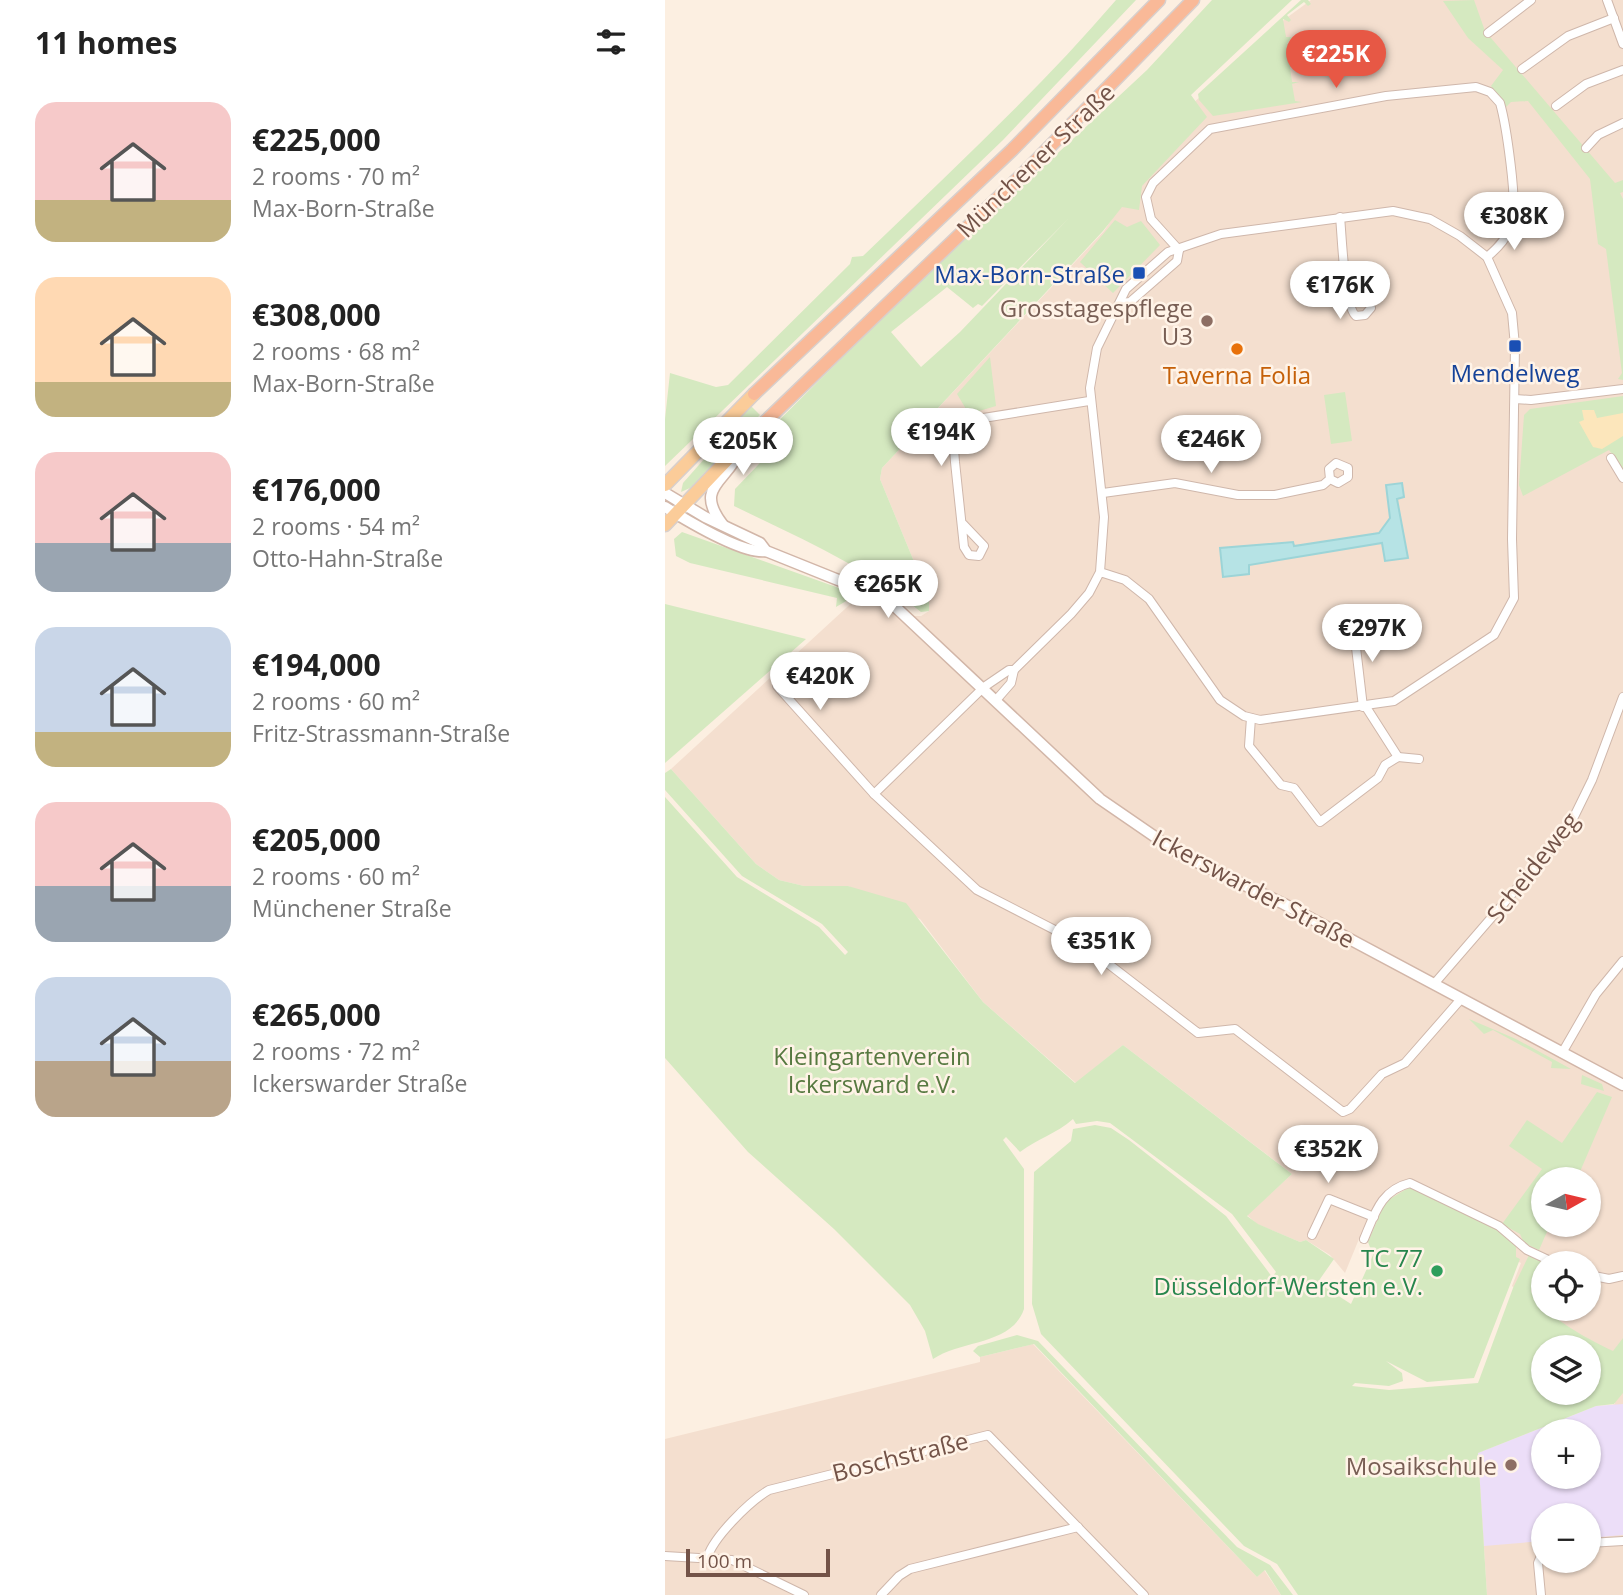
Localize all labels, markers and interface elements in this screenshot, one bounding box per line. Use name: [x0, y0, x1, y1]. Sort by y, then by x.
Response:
text: 11 homes: [35, 22, 178, 63]
icon: filters: [592, 23, 630, 61]
pin: €225K: [1287, 31, 1385, 90]
text: €225K: [1302, 37, 1370, 69]
street label: Münchener Straße: [949, 76, 1121, 244]
text: €225,000: [252, 119, 381, 160]
icon: home: [91, 130, 175, 214]
text: 2 rooms · 70 m²: [252, 160, 420, 192]
text: Max-Born-Straße: [252, 192, 435, 224]
pin: €308K: [1465, 192, 1563, 252]
text: €308K: [1480, 199, 1548, 231]
place label: Max-Born-Straße: [934, 257, 1125, 290]
pin: €176K: [1291, 262, 1389, 321]
marker: Max-Born-Straße: [1131, 265, 1147, 281]
text: €176K: [1306, 268, 1374, 300]
place label: Grosstagespflege U3: [1000, 291, 1193, 352]
text: €308,000: [252, 294, 381, 335]
icon: home: [91, 305, 175, 389]
marker: Grosstagespflege U3: [1199, 313, 1215, 329]
text: 2 rooms · 68 m²: [252, 335, 420, 367]
marker: Mendelweg: [1507, 338, 1523, 354]
marker: Taverna Folia: [1229, 341, 1245, 357]
place label: Mendelweg: [1450, 356, 1580, 389]
place label: Taverna Folia: [1163, 358, 1311, 391]
text: Max-Born-Straße: [252, 367, 435, 399]
pin: €194K: [892, 408, 990, 468]
text: €194K: [907, 415, 975, 447]
pin: €246K: [1162, 416, 1260, 475]
pin: €205K: [694, 418, 792, 477]
text: €246K: [1177, 422, 1245, 454]
text: €205K: [709, 424, 777, 456]
text: €176,000: [252, 469, 381, 510]
icon: home: [91, 480, 175, 564]
text: 2 rooms · 54 m²: [252, 510, 420, 542]
text: Otto-Hahn-Straße: [252, 542, 443, 574]
pin: €265K: [839, 560, 937, 620]
text: €265K: [854, 567, 922, 599]
pin: €297K: [1323, 604, 1421, 664]
text: €297K: [1338, 611, 1406, 643]
text: €194,000: [252, 644, 381, 685]
pin: €420K: [771, 652, 869, 712]
icon: home: [91, 655, 175, 739]
text: €420K: [786, 659, 854, 691]
text: 2 rooms · 60 m²: [252, 685, 420, 717]
text: Fritz-Strassmann-Straße: [252, 717, 510, 749]
street label: Scheideweg: [1478, 805, 1586, 929]
text: €205,000: [252, 819, 381, 860]
street label: Ickerswarder Straße: [1147, 821, 1361, 955]
icon: home: [91, 830, 175, 914]
text: 2 rooms · 60 m²: [252, 860, 420, 892]
text: Münchener Straße: [252, 892, 452, 924]
pin: €351K: [1052, 918, 1150, 977]
text: €351K: [1067, 924, 1135, 956]
text: €265,000: [252, 994, 381, 1035]
icon: home: [91, 1005, 175, 1089]
text: 2 rooms · 72 m²: [252, 1035, 420, 1067]
park label: Kleingartenverein Ickersward e.V.: [773, 1039, 971, 1100]
text: Ickerswarder Straße: [252, 1067, 467, 1099]
pin: €352K: [1279, 1126, 1377, 1185]
text: €352K: [1294, 1132, 1362, 1164]
north arrow: [1531, 1167, 1601, 1237]
map controls: [1531, 1167, 1601, 1573]
place label: TC 77 Düsseldorf-Wersten e.V.: [1153, 1241, 1423, 1302]
button: locate: [1531, 1251, 1601, 1321]
marker: TC 77 Düsseldorf-Wersten e.V.: [1429, 1263, 1445, 1279]
button: layers: [1531, 1335, 1601, 1405]
button: +: [1531, 1419, 1601, 1489]
street label: Boschstraße: [828, 1423, 972, 1489]
place label: Mosaikschule: [1346, 1449, 1497, 1482]
marker: Mosaikschule: [1503, 1457, 1519, 1473]
button: −: [1531, 1503, 1601, 1573]
scale bar: [686, 1546, 829, 1578]
text: 100 m: [697, 1548, 752, 1574]

